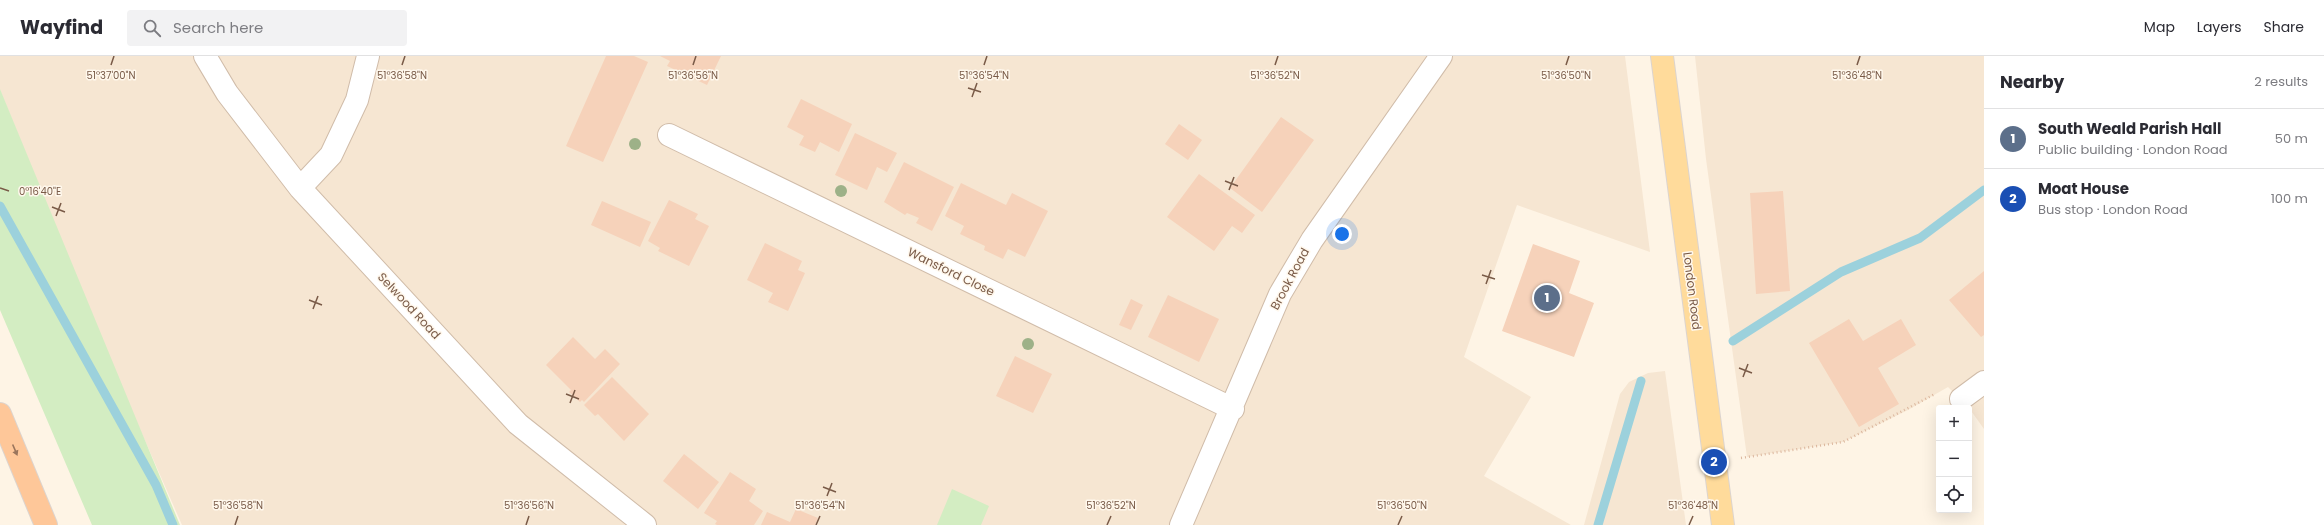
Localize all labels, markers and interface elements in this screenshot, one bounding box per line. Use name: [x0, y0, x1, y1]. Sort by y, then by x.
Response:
search box: [127, 10, 407, 46]
text: Wayfind: [20, 14, 103, 41]
icon: search: [141, 17, 163, 39]
text: Search here: [173, 17, 263, 38]
text: Map: [2144, 17, 2175, 37]
text: Layers: [2197, 17, 2241, 37]
text: Share: [2263, 17, 2304, 37]
text: 51°37'00"N: [86, 68, 136, 83]
text: 51°36'58"N: [377, 68, 427, 83]
text: 51°36'56"N: [668, 68, 718, 83]
text: 51°36'54"N: [959, 68, 1009, 83]
text: 51°36'52"N: [1250, 68, 1300, 83]
text: 51°36'50"N: [1541, 68, 1591, 83]
text: 51°36'48"N: [1832, 68, 1882, 83]
text: Nearby: [2000, 70, 2064, 94]
text: 2 results: [2254, 72, 2308, 91]
text: South Weald Parish Hall: [2038, 118, 2221, 139]
text: 1: [2011, 129, 2015, 148]
text: 50 m: [2275, 129, 2308, 148]
text: Public building · London Road: [2038, 140, 2228, 159]
text: Moat House: [2038, 178, 2129, 199]
text: 0°16'40"E: [19, 184, 61, 199]
text: 2: [2009, 189, 2017, 208]
text: 100 m: [2271, 189, 2308, 208]
text: Bus stop · London Road: [2038, 200, 2188, 219]
your location: [1332, 224, 1352, 244]
street label: Wansford Close: [905, 243, 998, 300]
street label: Brook Road: [1266, 245, 1313, 313]
street label: London Road: [1679, 251, 1706, 331]
street label: Selwood Road: [374, 269, 445, 343]
pin: 1: [1534, 283, 1560, 313]
map controls: [1936, 405, 1972, 513]
button: +: [1936, 405, 1972, 441]
button: −: [1936, 441, 1972, 477]
one-way arrow: [12, 444, 18, 455]
pin: 2: [1701, 447, 1727, 477]
button: locate: [1936, 477, 1972, 513]
text: 51°36'58"N: [213, 498, 263, 513]
text: 51°36'56"N: [504, 498, 554, 513]
text: 51°36'54"N: [795, 498, 845, 513]
text: 51°36'52"N: [1086, 498, 1136, 513]
text: 51°36'50"N: [1377, 498, 1427, 513]
text: 51°36'48"N: [1668, 498, 1718, 513]

